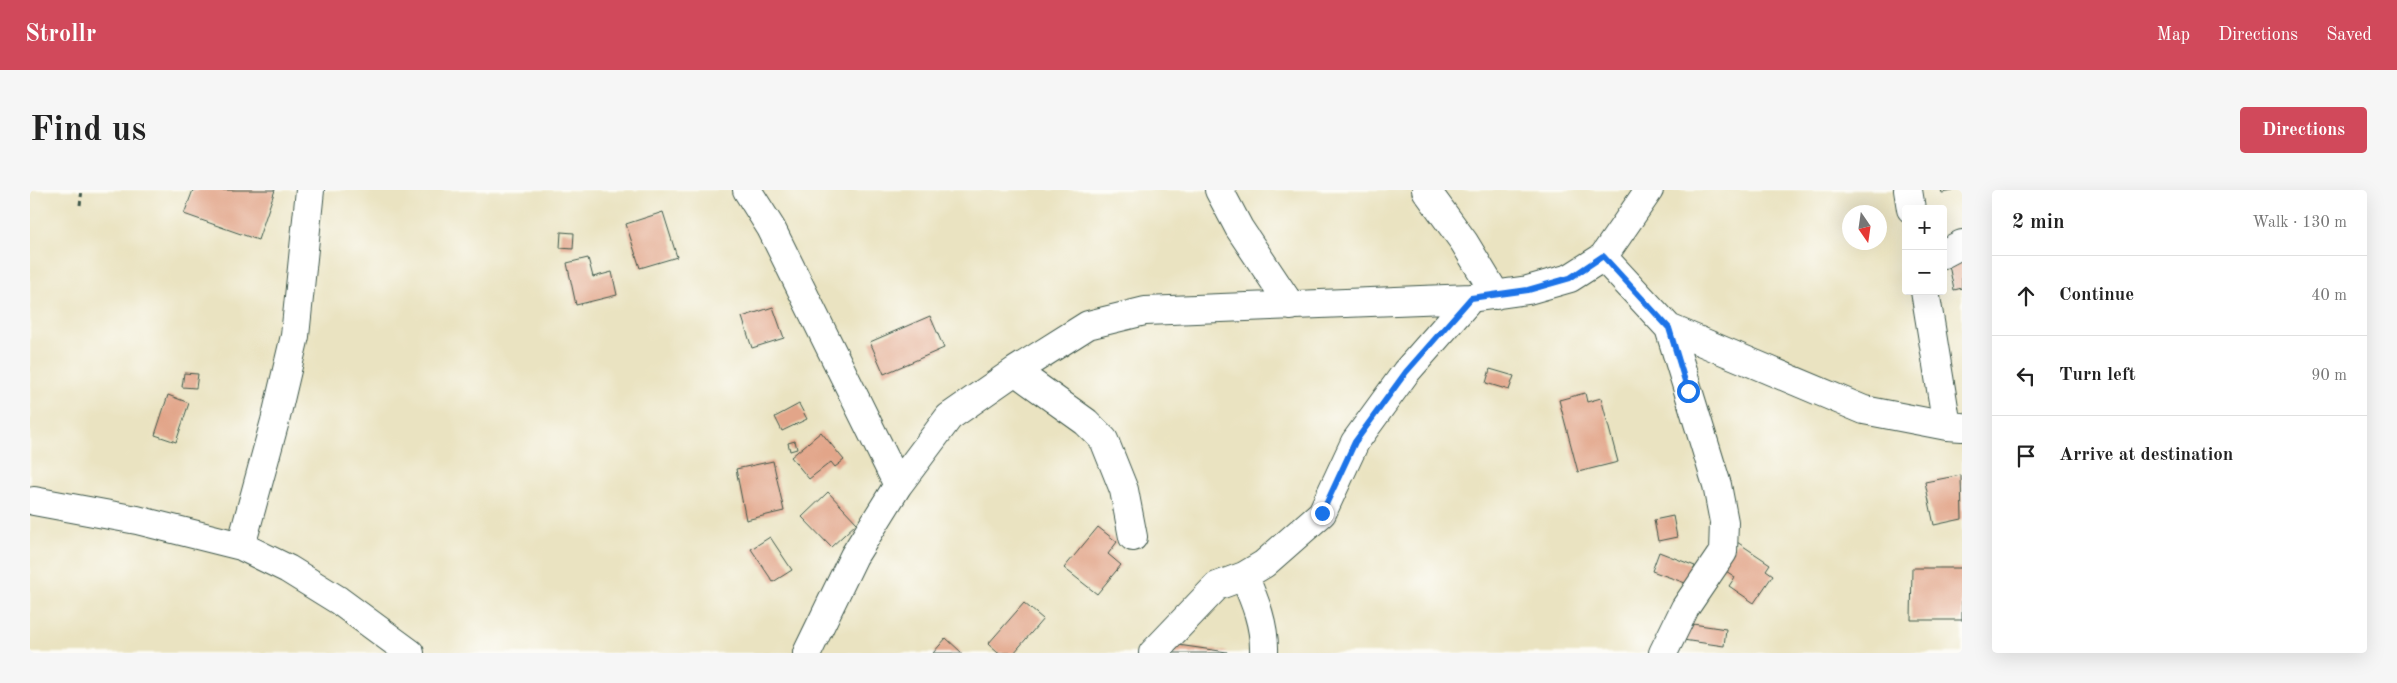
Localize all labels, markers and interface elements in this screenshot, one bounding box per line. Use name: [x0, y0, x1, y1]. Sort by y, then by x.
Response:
text: Strollr: [25, 23, 96, 47]
text: Map: [2157, 26, 2190, 44]
text: Directions: [2218, 26, 2298, 44]
text: Saved: [2326, 26, 2372, 44]
button: Directions: [2240, 107, 2367, 153]
text: Find us: [30, 113, 146, 148]
north arrow: [1842, 205, 1887, 250]
map controls: [1902, 205, 1947, 295]
button: +: [1902, 205, 1947, 250]
text: 2 min: [2012, 212, 2065, 233]
text: Walk · 130 m: [2252, 215, 2347, 231]
button: −: [1902, 250, 1947, 295]
icon: ahead: [2012, 282, 2040, 310]
text: Continue: [2059, 286, 2134, 305]
text: 40 m: [2311, 288, 2347, 304]
icon: left: [2012, 362, 2040, 390]
text: Turn left: [2059, 366, 2136, 385]
text: 90 m: [2311, 368, 2347, 384]
route start: [1677, 380, 1700, 403]
icon: arrive: [2012, 442, 2040, 470]
text: Arrive at destination: [2059, 446, 2233, 465]
route end: [1311, 502, 1334, 525]

